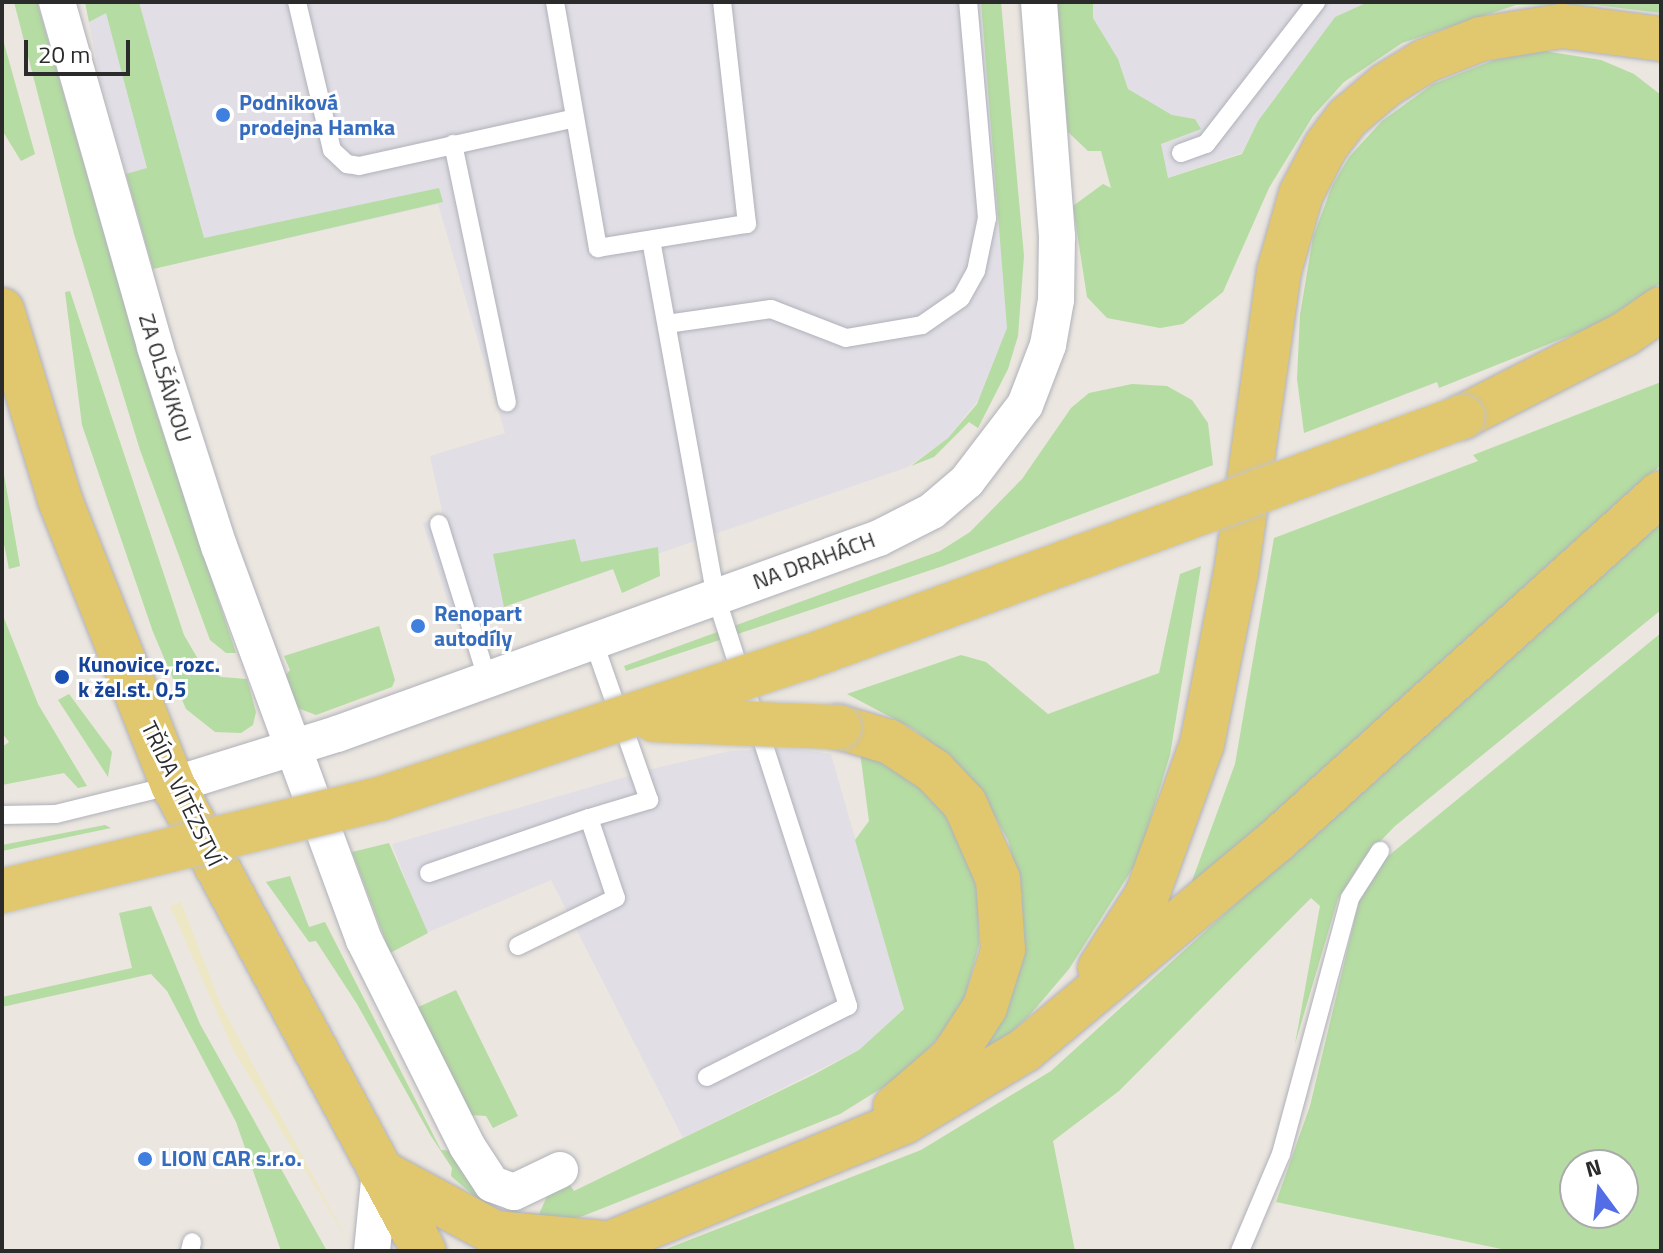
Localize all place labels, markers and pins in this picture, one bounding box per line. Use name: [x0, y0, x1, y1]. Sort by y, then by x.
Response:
place label: Podniková prodejna Hamka: [239, 89, 395, 140]
marker: Podniková prodejna Hamka: [214, 106, 232, 124]
place label: Renopart autodíly: [434, 600, 522, 652]
marker: Renopart autodíly: [409, 617, 427, 635]
place label: Kunovice, rozc. k žel.st. 0,5: [78, 651, 220, 702]
marker: Kunovice, rozc. k žel.st. 0,5: [53, 668, 71, 686]
place label: LION CAR s.r.o.: [161, 1146, 302, 1172]
marker: LION CAR s.r.o.: [136, 1150, 154, 1168]

